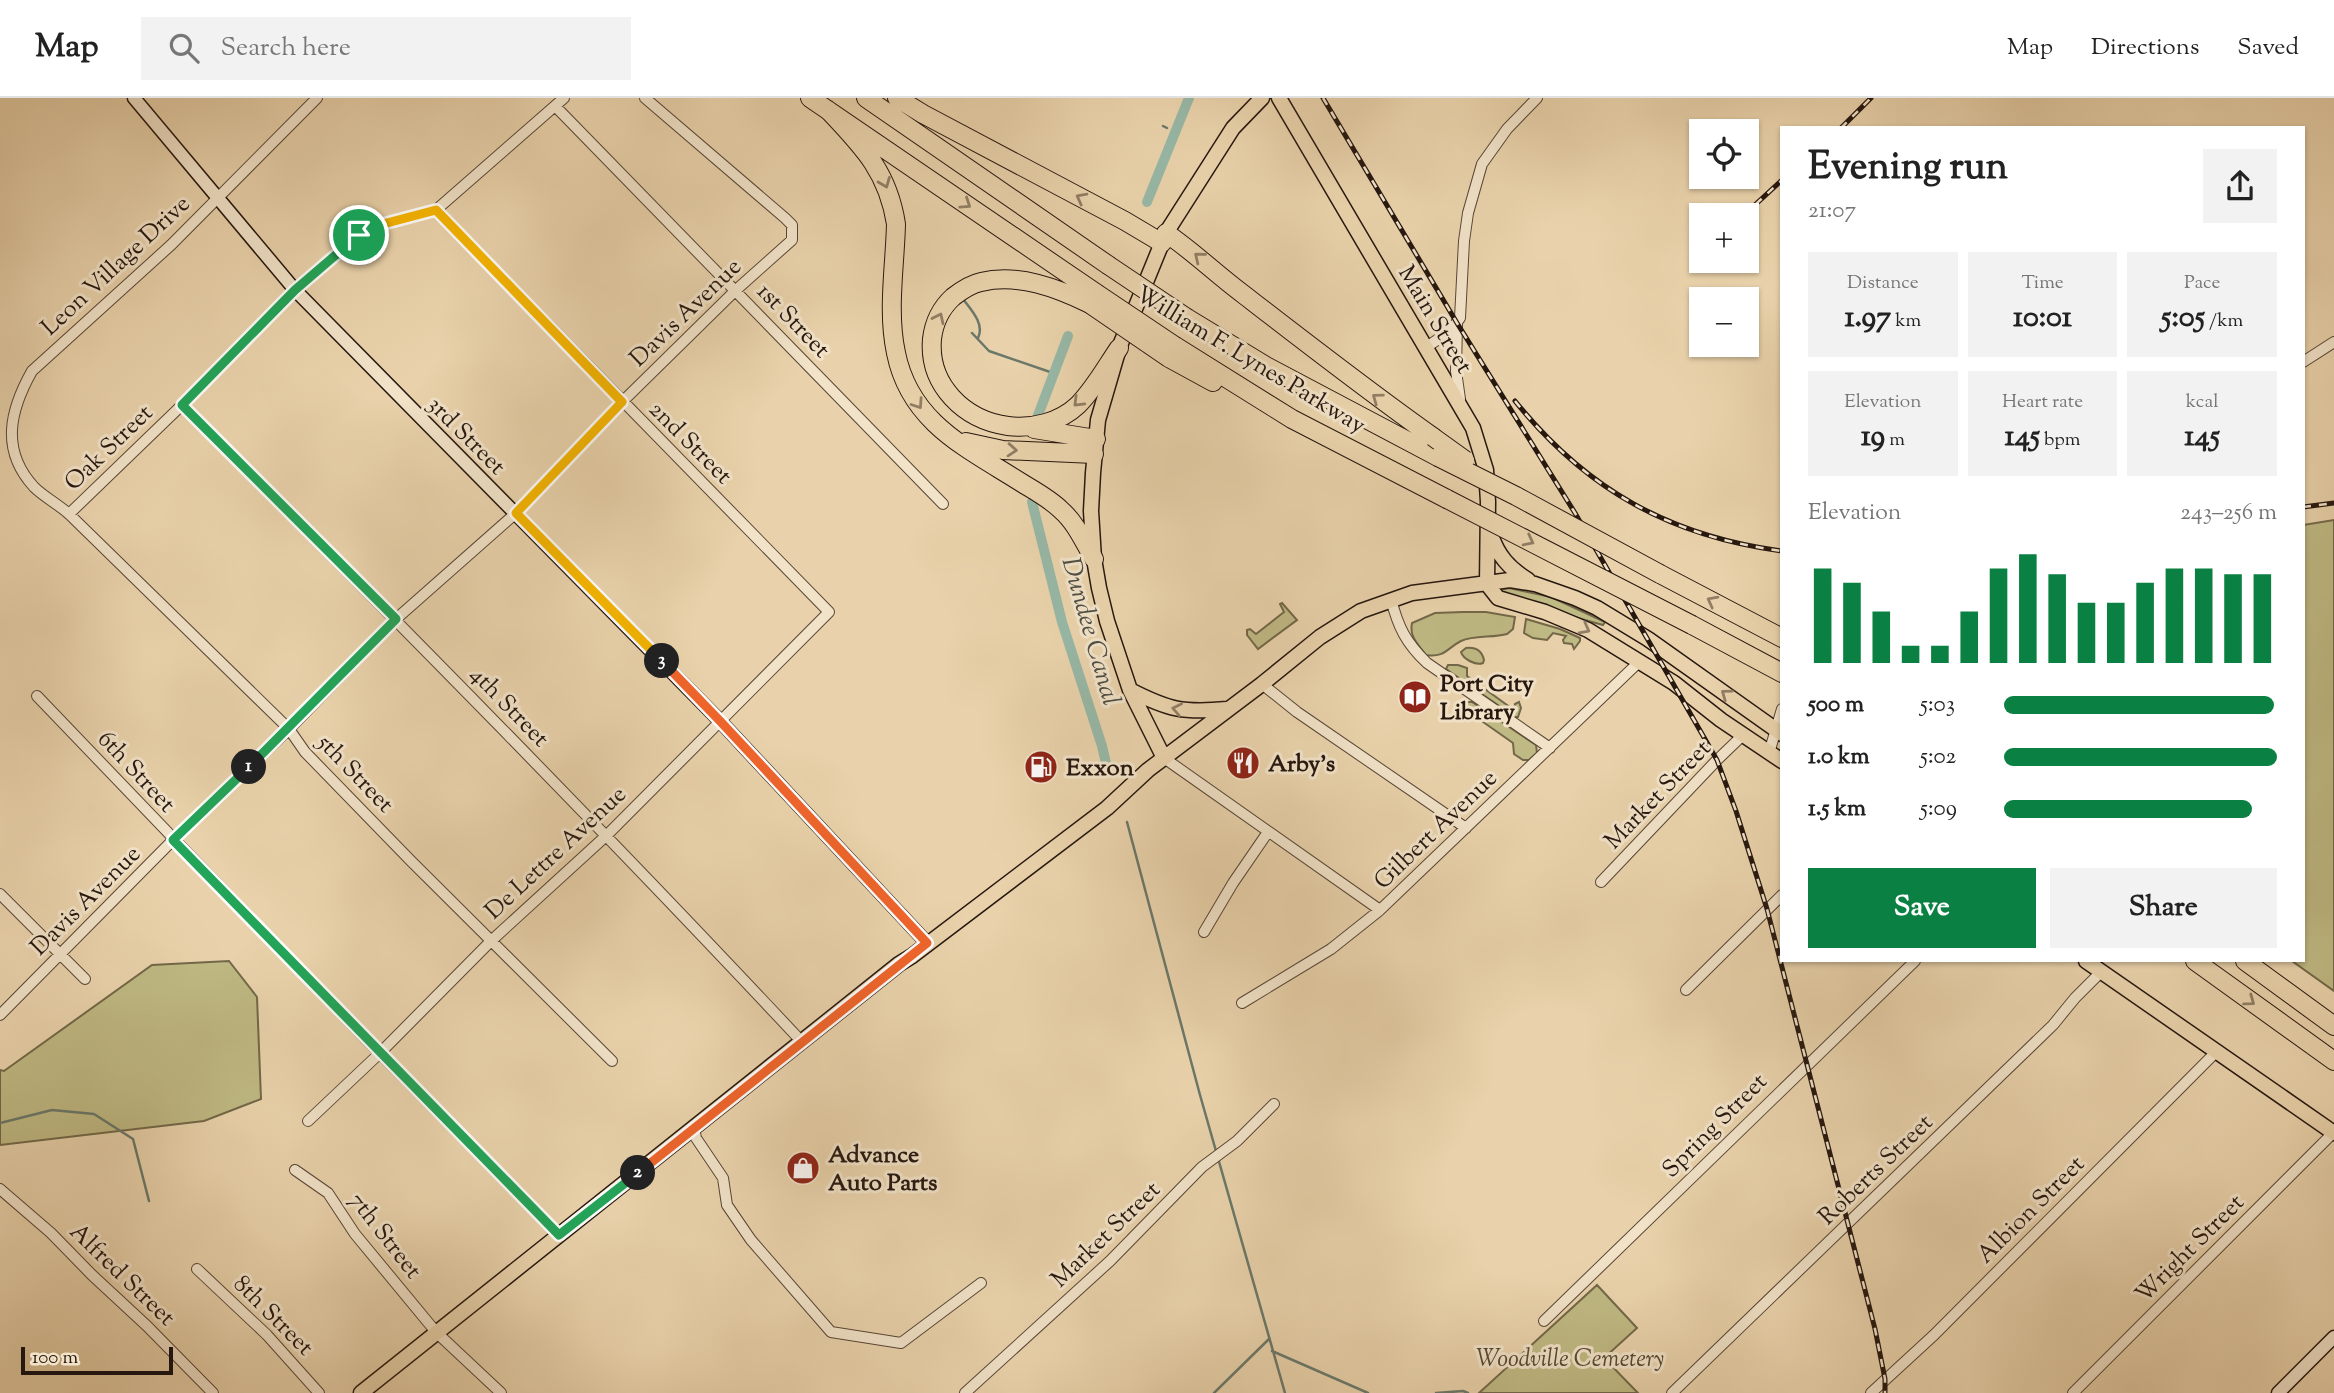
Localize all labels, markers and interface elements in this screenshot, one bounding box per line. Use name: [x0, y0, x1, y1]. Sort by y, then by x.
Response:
search box: [141, 17, 631, 80]
text: Map: [35, 24, 99, 72]
icon: search: [165, 29, 203, 67]
text: Search here: [221, 30, 351, 67]
text: Map: [2007, 31, 2053, 65]
text: Directions: [2091, 31, 2199, 65]
text: Saved: [2237, 31, 2299, 65]
map controls: [1689, 119, 1759, 357]
button: locate: [1689, 119, 1759, 189]
text: Evening run: [1808, 142, 2008, 196]
button: share: [2203, 149, 2277, 223]
one-way arrow: [876, 176, 890, 188]
street label: Leon Village Drive: [34, 188, 198, 345]
one-way arrow: [1076, 192, 1088, 206]
text: 21:07: [1808, 195, 1856, 228]
one-way arrow: [958, 196, 971, 208]
button: +: [1689, 203, 1759, 273]
pin: [329, 205, 389, 265]
icon: arrive: [340, 216, 378, 254]
street label: Davis Avenue: [623, 251, 750, 376]
one-way arrow: [1194, 252, 1206, 265]
street label: Main Street: [1389, 259, 1480, 381]
text: Distance: [1847, 270, 1919, 297]
text: Time: [2021, 270, 2064, 297]
text: Pace: [2184, 270, 2220, 297]
street label: 1st Street: [748, 276, 837, 367]
street label: William F. Lynes Parkway: [1128, 278, 1372, 443]
button: −: [1689, 287, 1759, 357]
text: 1.97: [1844, 297, 1891, 340]
text: 10:01: [2013, 297, 2072, 340]
text: 5:05: [2161, 297, 2205, 340]
text: km: [1891, 308, 1921, 335]
text: /km: [2205, 308, 2243, 335]
one-way arrow: [930, 313, 944, 325]
street label: 3rd Street: [419, 389, 513, 483]
text: Elevation: [1844, 389, 1921, 416]
text: Heart rate: [2002, 389, 2083, 416]
text: kcal: [2186, 389, 2218, 416]
one-way arrow: [1372, 393, 1385, 406]
street label: 2nd Street: [640, 394, 739, 493]
one-way arrow: [1073, 394, 1086, 407]
one-way arrow: [910, 396, 923, 409]
street label: Oak Street: [57, 397, 161, 499]
text: 19: [1861, 416, 1885, 459]
text: 145: [2004, 416, 2040, 459]
text: 145: [2184, 416, 2220, 459]
text: m: [1885, 427, 1905, 454]
text: bpm: [2040, 427, 2081, 454]
one-way arrow: [1007, 442, 1018, 457]
text: Elevation: [1808, 497, 1901, 530]
text: 243–256 m: [2180, 497, 2277, 530]
one-way arrow: [1522, 533, 1534, 547]
water label: Dundee Canal: [1051, 553, 1128, 710]
one-way arrow: [1707, 596, 1719, 610]
one-way arrow: [1578, 621, 1590, 634]
pin: 3: [644, 644, 680, 678]
text: 3: [658, 647, 665, 674]
street label: 4th Street: [461, 659, 556, 756]
place label: Port City Library: [1440, 668, 1534, 730]
library icon: Port City Library: [1396, 678, 1434, 716]
text: 500 m: [1808, 689, 1864, 722]
text: 5:03: [1920, 689, 1955, 722]
one-way arrow: [1721, 690, 1734, 702]
one-way arrow: [1171, 702, 1183, 717]
street label: 6th Street: [89, 724, 182, 821]
street label: 5th Street: [307, 726, 401, 821]
street label: Market Street: [1597, 733, 1720, 858]
text: 1.0 km: [1808, 741, 1870, 774]
text: 5:02: [1920, 741, 1956, 774]
restaurant icon: Arby's: [1224, 744, 1262, 782]
fuel station icon: Exxon: [1022, 748, 1060, 786]
place label: Arby's: [1268, 748, 1335, 782]
pin: 1: [232, 750, 266, 784]
place label: Exxon: [1066, 752, 1135, 786]
text: 1: [245, 753, 252, 780]
street label: Gilbert Avenue: [1367, 763, 1506, 898]
street label: De Lettre Avenue: [478, 779, 635, 928]
text: 1.5 km: [1808, 793, 1866, 826]
text: 5:09: [1920, 793, 1957, 826]
street label: Davis Avenue: [24, 839, 149, 964]
button: Save: [1808, 868, 2036, 948]
button: Share: [2050, 868, 2277, 948]
one-way arrow: [2242, 992, 2255, 1005]
street label: Spring Street: [1655, 1066, 1776, 1187]
street label: Roberts Street: [1812, 1107, 1941, 1234]
place label: Advance Auto Parts: [828, 1139, 938, 1201]
shop icon: Advance Auto Parts: [784, 1149, 822, 1187]
street label: Albion Street: [1970, 1149, 2093, 1272]
pin: 2: [620, 1156, 656, 1190]
text: 2: [633, 1159, 642, 1186]
street label: Market Street: [1044, 1174, 1169, 1297]
street label: 7th Street: [340, 1186, 429, 1287]
street label: Wright Street: [2128, 1187, 2253, 1312]
street label: Alfred Street: [61, 1216, 182, 1335]
street label: 8th Street: [225, 1269, 320, 1364]
park label: Woodville Cemetery: [1476, 1343, 1664, 1377]
scale bar: [21, 1344, 173, 1376]
text: 100 m: [32, 1345, 78, 1372]

